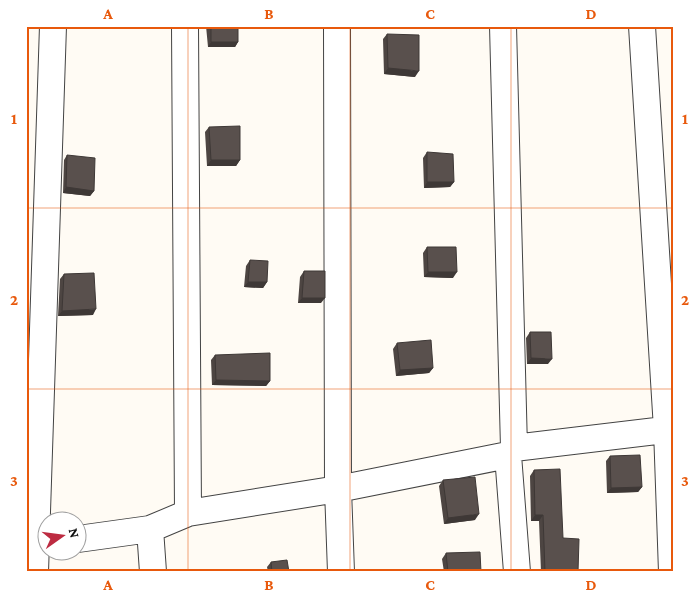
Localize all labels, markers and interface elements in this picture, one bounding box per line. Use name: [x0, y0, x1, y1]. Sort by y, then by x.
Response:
text: A: [102, 5, 113, 22]
text: B: [264, 5, 274, 22]
text: C: [425, 5, 435, 22]
text: D: [585, 5, 597, 22]
text: 1: [11, 110, 17, 127]
text: 1: [682, 110, 688, 127]
text: 2: [10, 291, 18, 308]
text: 2: [681, 291, 689, 308]
text: 3: [10, 472, 18, 489]
text: 3: [681, 472, 689, 489]
north arrow: [38, 510, 88, 560]
text: N: [66, 526, 84, 540]
text: A: [102, 576, 113, 593]
text: B: [264, 576, 274, 593]
text: C: [425, 576, 435, 593]
text: D: [585, 576, 597, 593]

